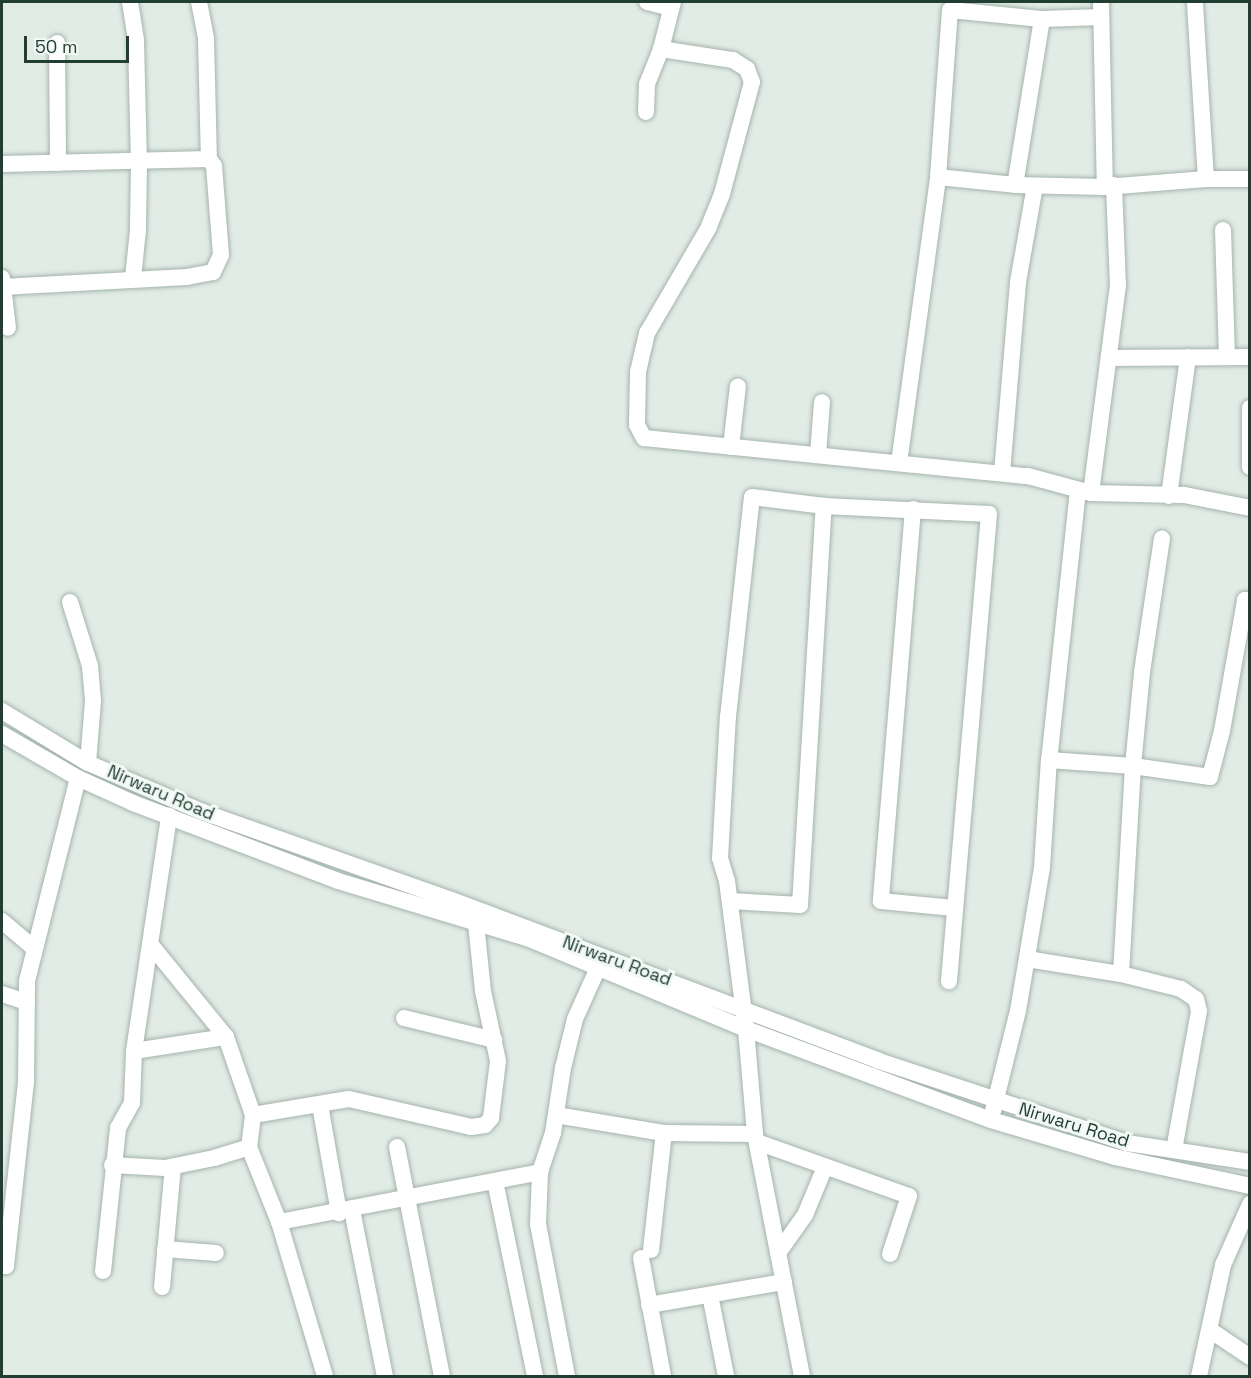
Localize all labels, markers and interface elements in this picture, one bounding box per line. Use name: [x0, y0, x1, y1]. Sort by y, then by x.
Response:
scale bar: [27, 24, 132, 62]
text: 50 m: [35, 35, 77, 58]
street label: Nirwaru Road: [104, 761, 218, 825]
street label: Nirwaru Road: [560, 931, 674, 991]
street label: Nirwaru Road: [1016, 1098, 1132, 1152]

